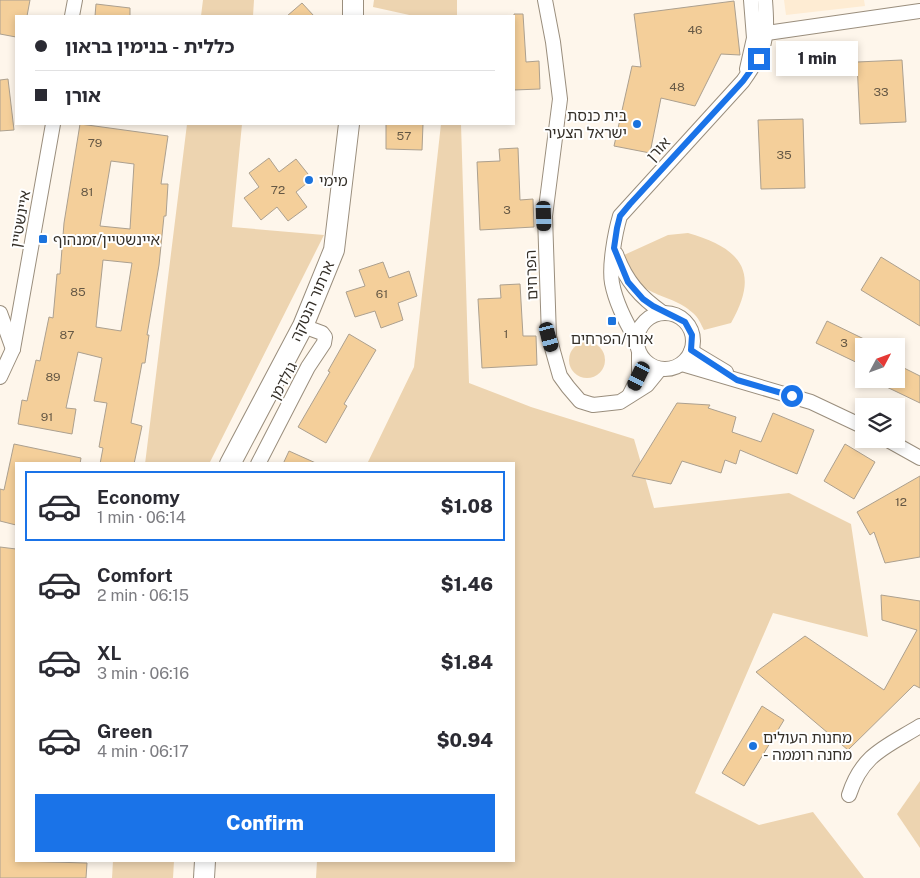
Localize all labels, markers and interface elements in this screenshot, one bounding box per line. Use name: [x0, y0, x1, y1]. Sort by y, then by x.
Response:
house number: 46: [687, 23, 703, 37]
text: כללית - בנימין בראון: [65, 35, 235, 57]
callout: 1 min: [776, 42, 859, 76]
route end: [748, 48, 770, 70]
text: 1 min: [797, 49, 837, 68]
house number: 48: [669, 80, 685, 94]
text: אורן: [65, 84, 101, 106]
house number: 33: [873, 85, 889, 99]
place label: בית כנסת ישראל הצעיר: [544, 107, 627, 141]
marker: בית כנסת ישראל הצעיר: [631, 118, 643, 130]
house number: 57: [397, 129, 411, 143]
street label: אורן: [643, 133, 673, 165]
house number: 79: [88, 136, 102, 150]
house number: 35: [776, 148, 792, 162]
place label: מימי: [319, 172, 348, 189]
marker: מימי: [303, 174, 315, 186]
house number: 72: [271, 183, 285, 197]
house number: 81: [81, 185, 93, 199]
street label: איינשטיין: [7, 189, 33, 249]
car: [535, 201, 552, 231]
house number: 3: [503, 203, 511, 217]
place label: איינשטיין/זמנהוף: [53, 231, 160, 248]
marker: איינשטיין/זמנהוף: [37, 233, 49, 245]
street label: הפרחים: [522, 249, 540, 301]
street label: ארתור הנטקה: [287, 258, 337, 344]
house number: 85: [70, 285, 86, 299]
house number: 61: [376, 287, 388, 301]
marker: אורן/הפרחים: [606, 315, 618, 327]
car: [537, 321, 560, 353]
house number: 1: [504, 327, 508, 341]
house number: 87: [60, 328, 74, 342]
place label: אורן/הפרחים: [571, 330, 653, 347]
house number: 3: [840, 336, 848, 350]
north arrow: [855, 338, 905, 388]
map controls: [855, 338, 905, 448]
street label: גולדמן: [266, 359, 300, 403]
car: [625, 359, 652, 393]
house number: 89: [45, 370, 61, 384]
route start: [781, 385, 803, 407]
button: layers: [855, 398, 905, 448]
house number: 91: [41, 410, 53, 424]
icon: car: [37, 484, 82, 529]
text: Economy: [97, 486, 180, 508]
text: $1.08: [441, 495, 493, 517]
house number: 12: [895, 495, 907, 509]
text: 1 min · 06:14: [97, 508, 186, 527]
icon: car: [37, 562, 82, 607]
text: Comfort: [97, 564, 173, 586]
text: $1.46: [440, 573, 493, 595]
text: 2 min · 06:15: [97, 586, 189, 605]
icon: car: [37, 640, 82, 685]
text: XL: [97, 642, 122, 664]
text: $1.84: [440, 651, 493, 673]
text: 3 min · 06:16: [97, 664, 189, 683]
icon: car: [37, 718, 82, 763]
text: Green: [97, 720, 152, 742]
text: $0.94: [436, 729, 493, 751]
place label: מחנות העולים - מחנה רוממה: [763, 729, 852, 763]
marker: מחנות העולים - מחנה רוממה: [747, 740, 759, 752]
text: 4 min · 06:17: [97, 742, 189, 761]
button: Confirm: [35, 794, 495, 852]

